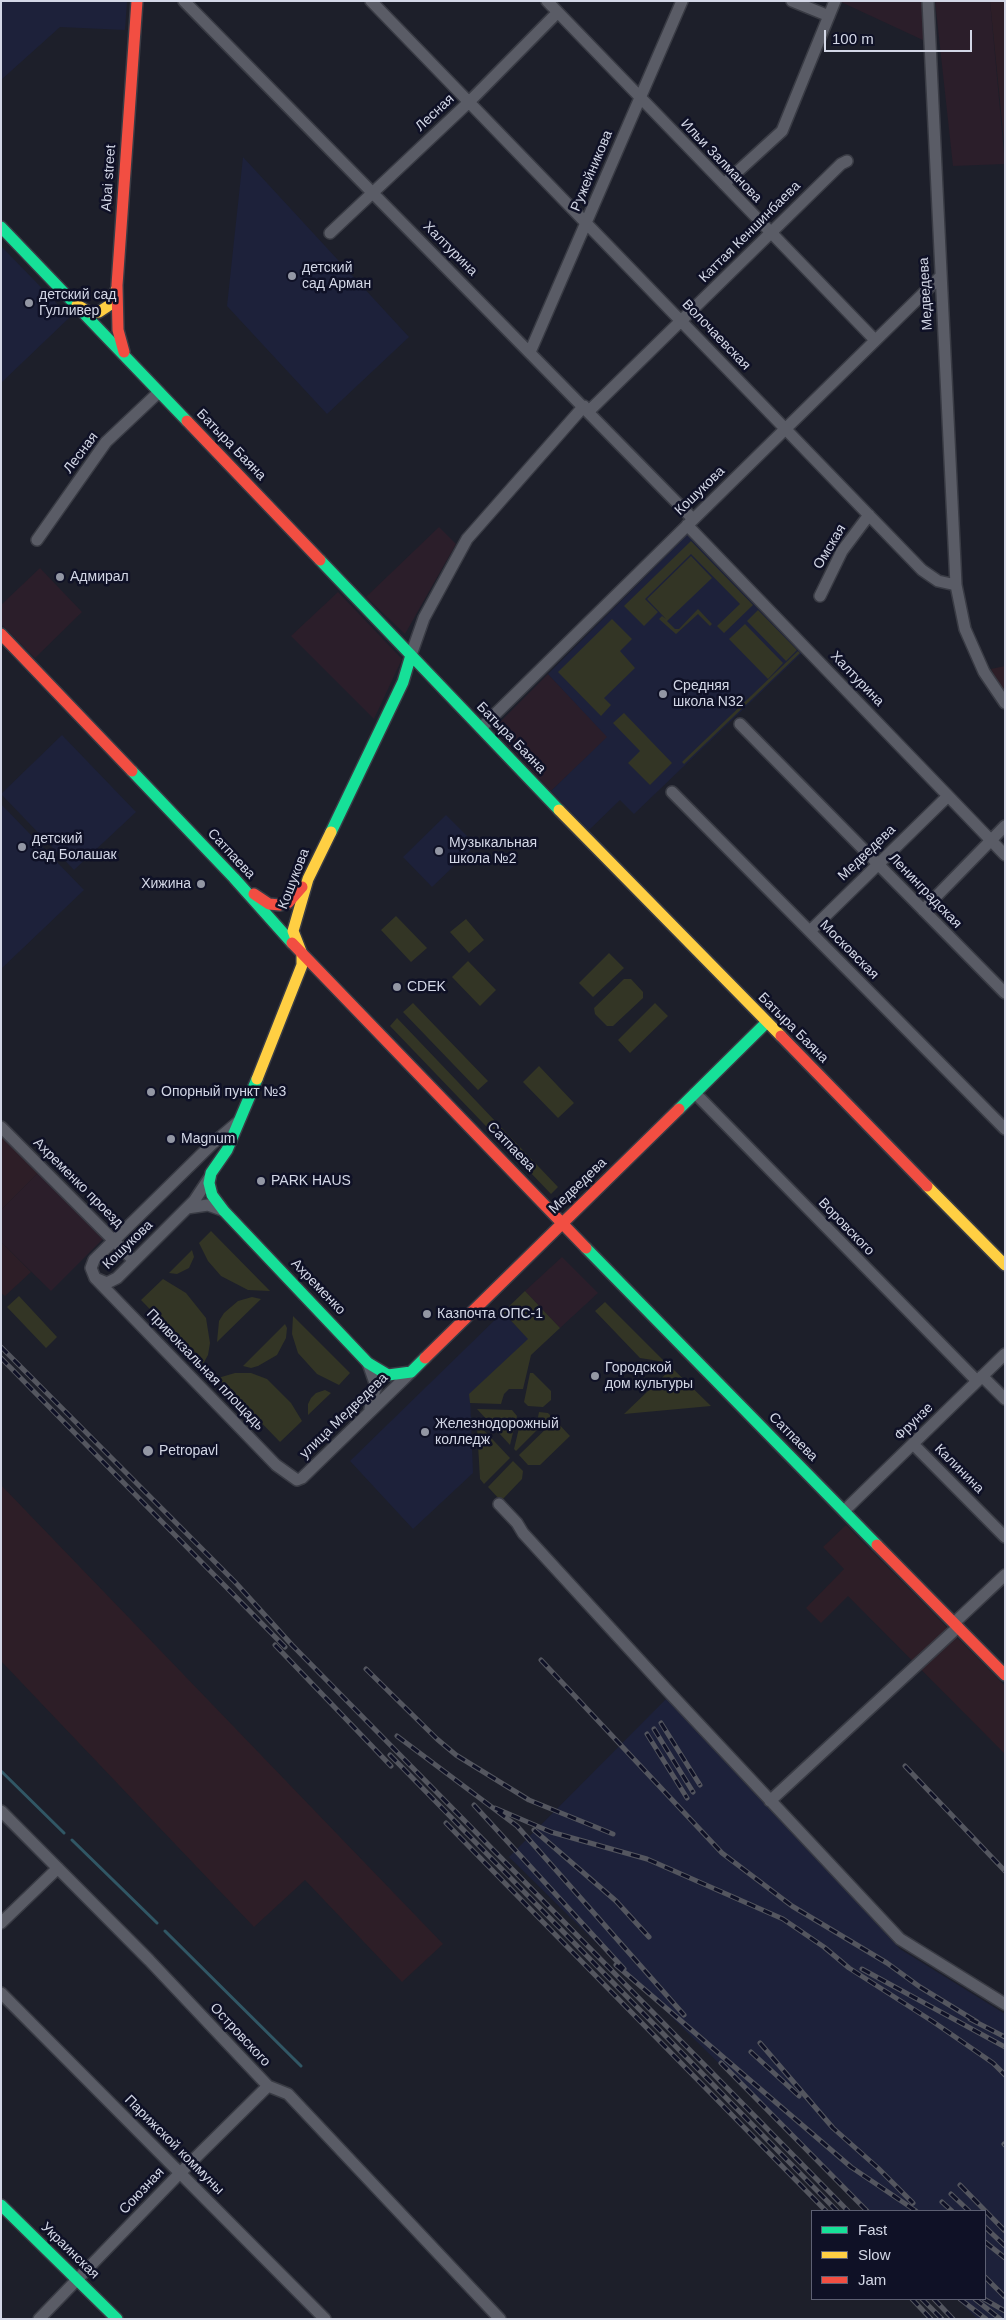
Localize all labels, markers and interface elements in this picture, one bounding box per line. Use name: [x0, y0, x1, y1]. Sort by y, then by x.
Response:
scale bar: [826, 20, 974, 52]
text: 100 m: [832, 30, 874, 47]
street label: Лесная: [412, 91, 458, 135]
street label: Ильи Залманова: [677, 116, 765, 206]
street label: Ружейникова: [567, 128, 617, 214]
street label: Abai street: [98, 144, 120, 212]
street label: Каттая Кеншинбаева: [696, 178, 804, 286]
street label: Халтурина: [419, 218, 481, 280]
street label: Медведева: [916, 257, 936, 331]
place label: детский сад Арман: [302, 260, 371, 292]
marker: детский сад Арман: [286, 270, 298, 282]
place label: детский сад Гулливер: [39, 287, 116, 320]
street label: Волочаевская: [678, 296, 754, 374]
marker: детский сад Гулливер: [23, 297, 35, 309]
street label: Батыра Баяна: [193, 406, 269, 484]
street label: Лесная: [60, 429, 102, 477]
street label: Кошукова: [671, 463, 729, 519]
street label: Омская: [810, 522, 850, 572]
place label: Адмирал: [70, 569, 129, 585]
marker: Адмирал: [54, 571, 66, 583]
street label: Халтурина: [827, 648, 887, 710]
place label: Средняя школа N32: [673, 678, 744, 710]
marker: Средняя школа N32: [657, 688, 669, 700]
street label: Батыра Баяна: [473, 699, 549, 777]
street label: Медведева: [835, 822, 899, 884]
street label: Сатпаева: [204, 825, 258, 883]
place label: детский сад Болашак: [32, 831, 117, 864]
place label: Музыкальная школа №2: [449, 835, 537, 868]
marker: детский сад Болашак: [16, 841, 28, 853]
marker: Музыкальная школа №2: [433, 845, 445, 857]
street label: Кошукова: [275, 846, 313, 912]
street label: Ленинградская: [885, 850, 965, 932]
place label: Хижина: [141, 876, 191, 892]
marker: Хижина: [195, 878, 207, 890]
street label: Московская: [816, 917, 882, 983]
place label: CDEK: [407, 979, 446, 995]
marker: CDEK: [391, 981, 403, 993]
street label: Батыра Баяна: [754, 989, 832, 1067]
place label: Опорный пункт №3: [161, 1084, 286, 1100]
marker: Опорный пункт №3: [145, 1086, 157, 1098]
street label: Сатпаева: [483, 1119, 539, 1175]
place label: Magnum: [181, 1131, 235, 1147]
marker: Magnum: [165, 1133, 177, 1145]
street label: Ахременко проезд: [30, 1135, 126, 1231]
street label: Медведева: [546, 1155, 610, 1217]
place label: PARK HAUS: [271, 1173, 351, 1189]
marker: PARK HAUS: [255, 1175, 267, 1187]
street label: Воровского: [814, 1195, 878, 1259]
street label: Кошукова: [99, 1217, 157, 1273]
street label: Ахременко: [287, 1256, 349, 1318]
street label: Привокзальная площадь: [143, 1306, 267, 1434]
place label: Казпочта ОПС-1: [437, 1306, 543, 1322]
marker: Казпочта ОПС-1: [421, 1308, 433, 1320]
place label: Городской дом культуры: [605, 1360, 693, 1392]
street label: улица Медведева: [297, 1370, 391, 1462]
marker: Городской дом культуры: [589, 1370, 601, 1382]
street label: Фрунзе: [891, 1400, 937, 1444]
street label: Сатпаева: [765, 1409, 821, 1465]
place label: Железнодорожный колледж: [435, 1416, 559, 1448]
marker: Железнодорожный колледж: [419, 1426, 431, 1438]
street label: Калинина: [931, 1441, 987, 1497]
place label: Petropavl: [159, 1443, 218, 1459]
marker: Petropavl: [141, 1444, 155, 1458]
street label: Островского: [206, 2000, 274, 2070]
street label: Парижской коммуны: [121, 2092, 227, 2198]
street label: Союзная: [116, 2164, 168, 2218]
legend: [811, 2210, 986, 2300]
street label: Украинская: [37, 2219, 103, 2283]
text: Fast: [858, 2221, 887, 2238]
text: Slow: [858, 2246, 891, 2263]
text: Jam: [858, 2271, 886, 2288]

